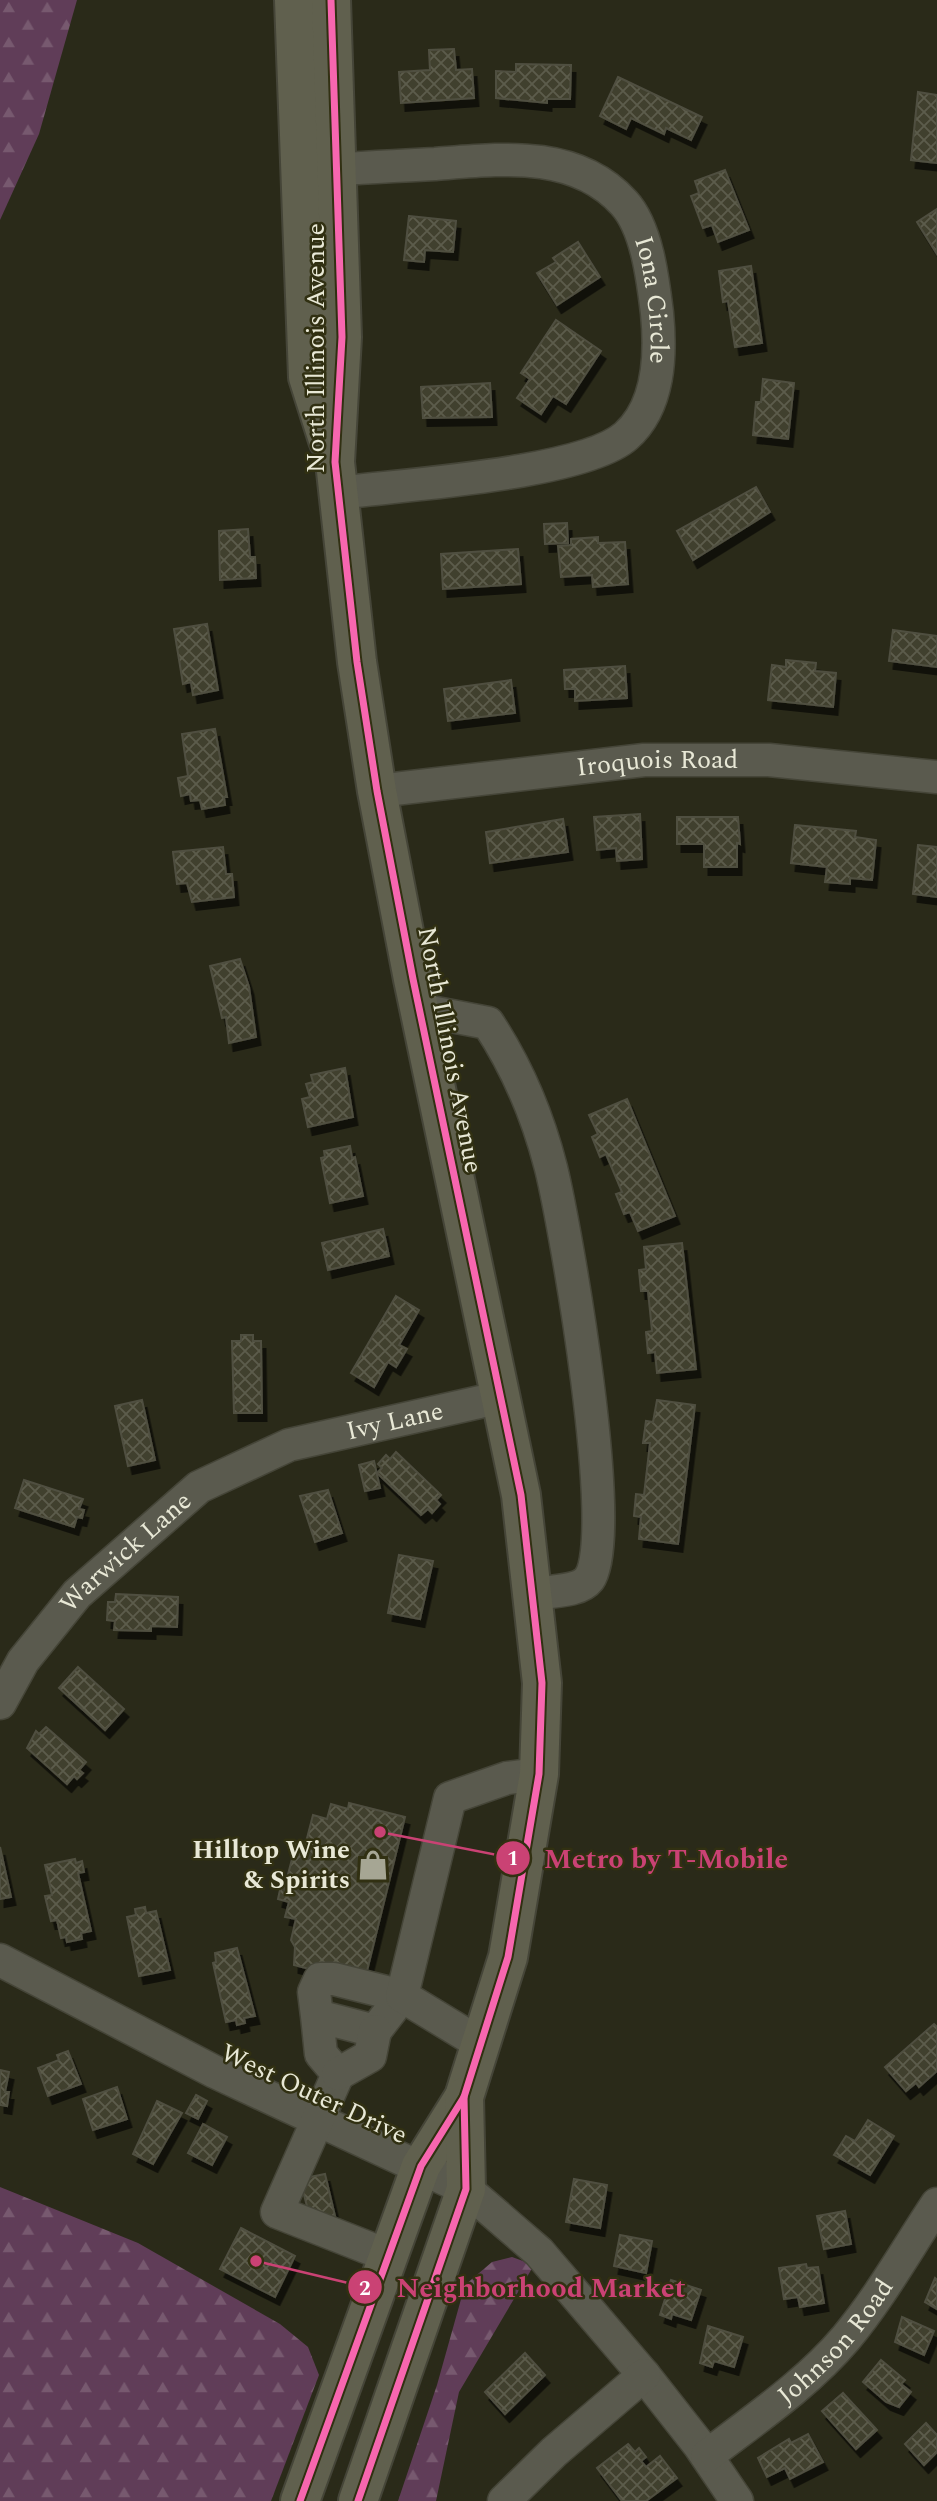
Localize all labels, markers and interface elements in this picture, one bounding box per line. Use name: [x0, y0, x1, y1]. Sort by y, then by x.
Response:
street label: North Illinois Avenue: [296, 223, 336, 473]
street label: Iona Circle: [623, 231, 679, 365]
street label: Iroquois Road: [574, 740, 738, 788]
street label: North Illinois Avenue: [406, 923, 494, 1177]
street label: Ivy Lane: [342, 1391, 447, 1451]
street label: Warwick Lane: [50, 1482, 201, 1621]
place label: Hilltop Wine & Spirits: [192, 1830, 350, 1900]
callout: Metro by T-Mobile: [495, 1833, 803, 1882]
text: Metro by T-Mobile: [544, 1838, 788, 1881]
text: 1: [507, 1843, 519, 1875]
shop icon: Hilltop Wine & Spirits: [356, 1848, 390, 1882]
street label: West Outer Drive: [214, 2033, 414, 2155]
callout: Neighborhood Market: [348, 2263, 700, 2312]
text: Neighborhood Market: [397, 2267, 686, 2310]
street label: Johnson Road: [769, 2270, 904, 2415]
text: 2: [359, 2273, 371, 2305]

